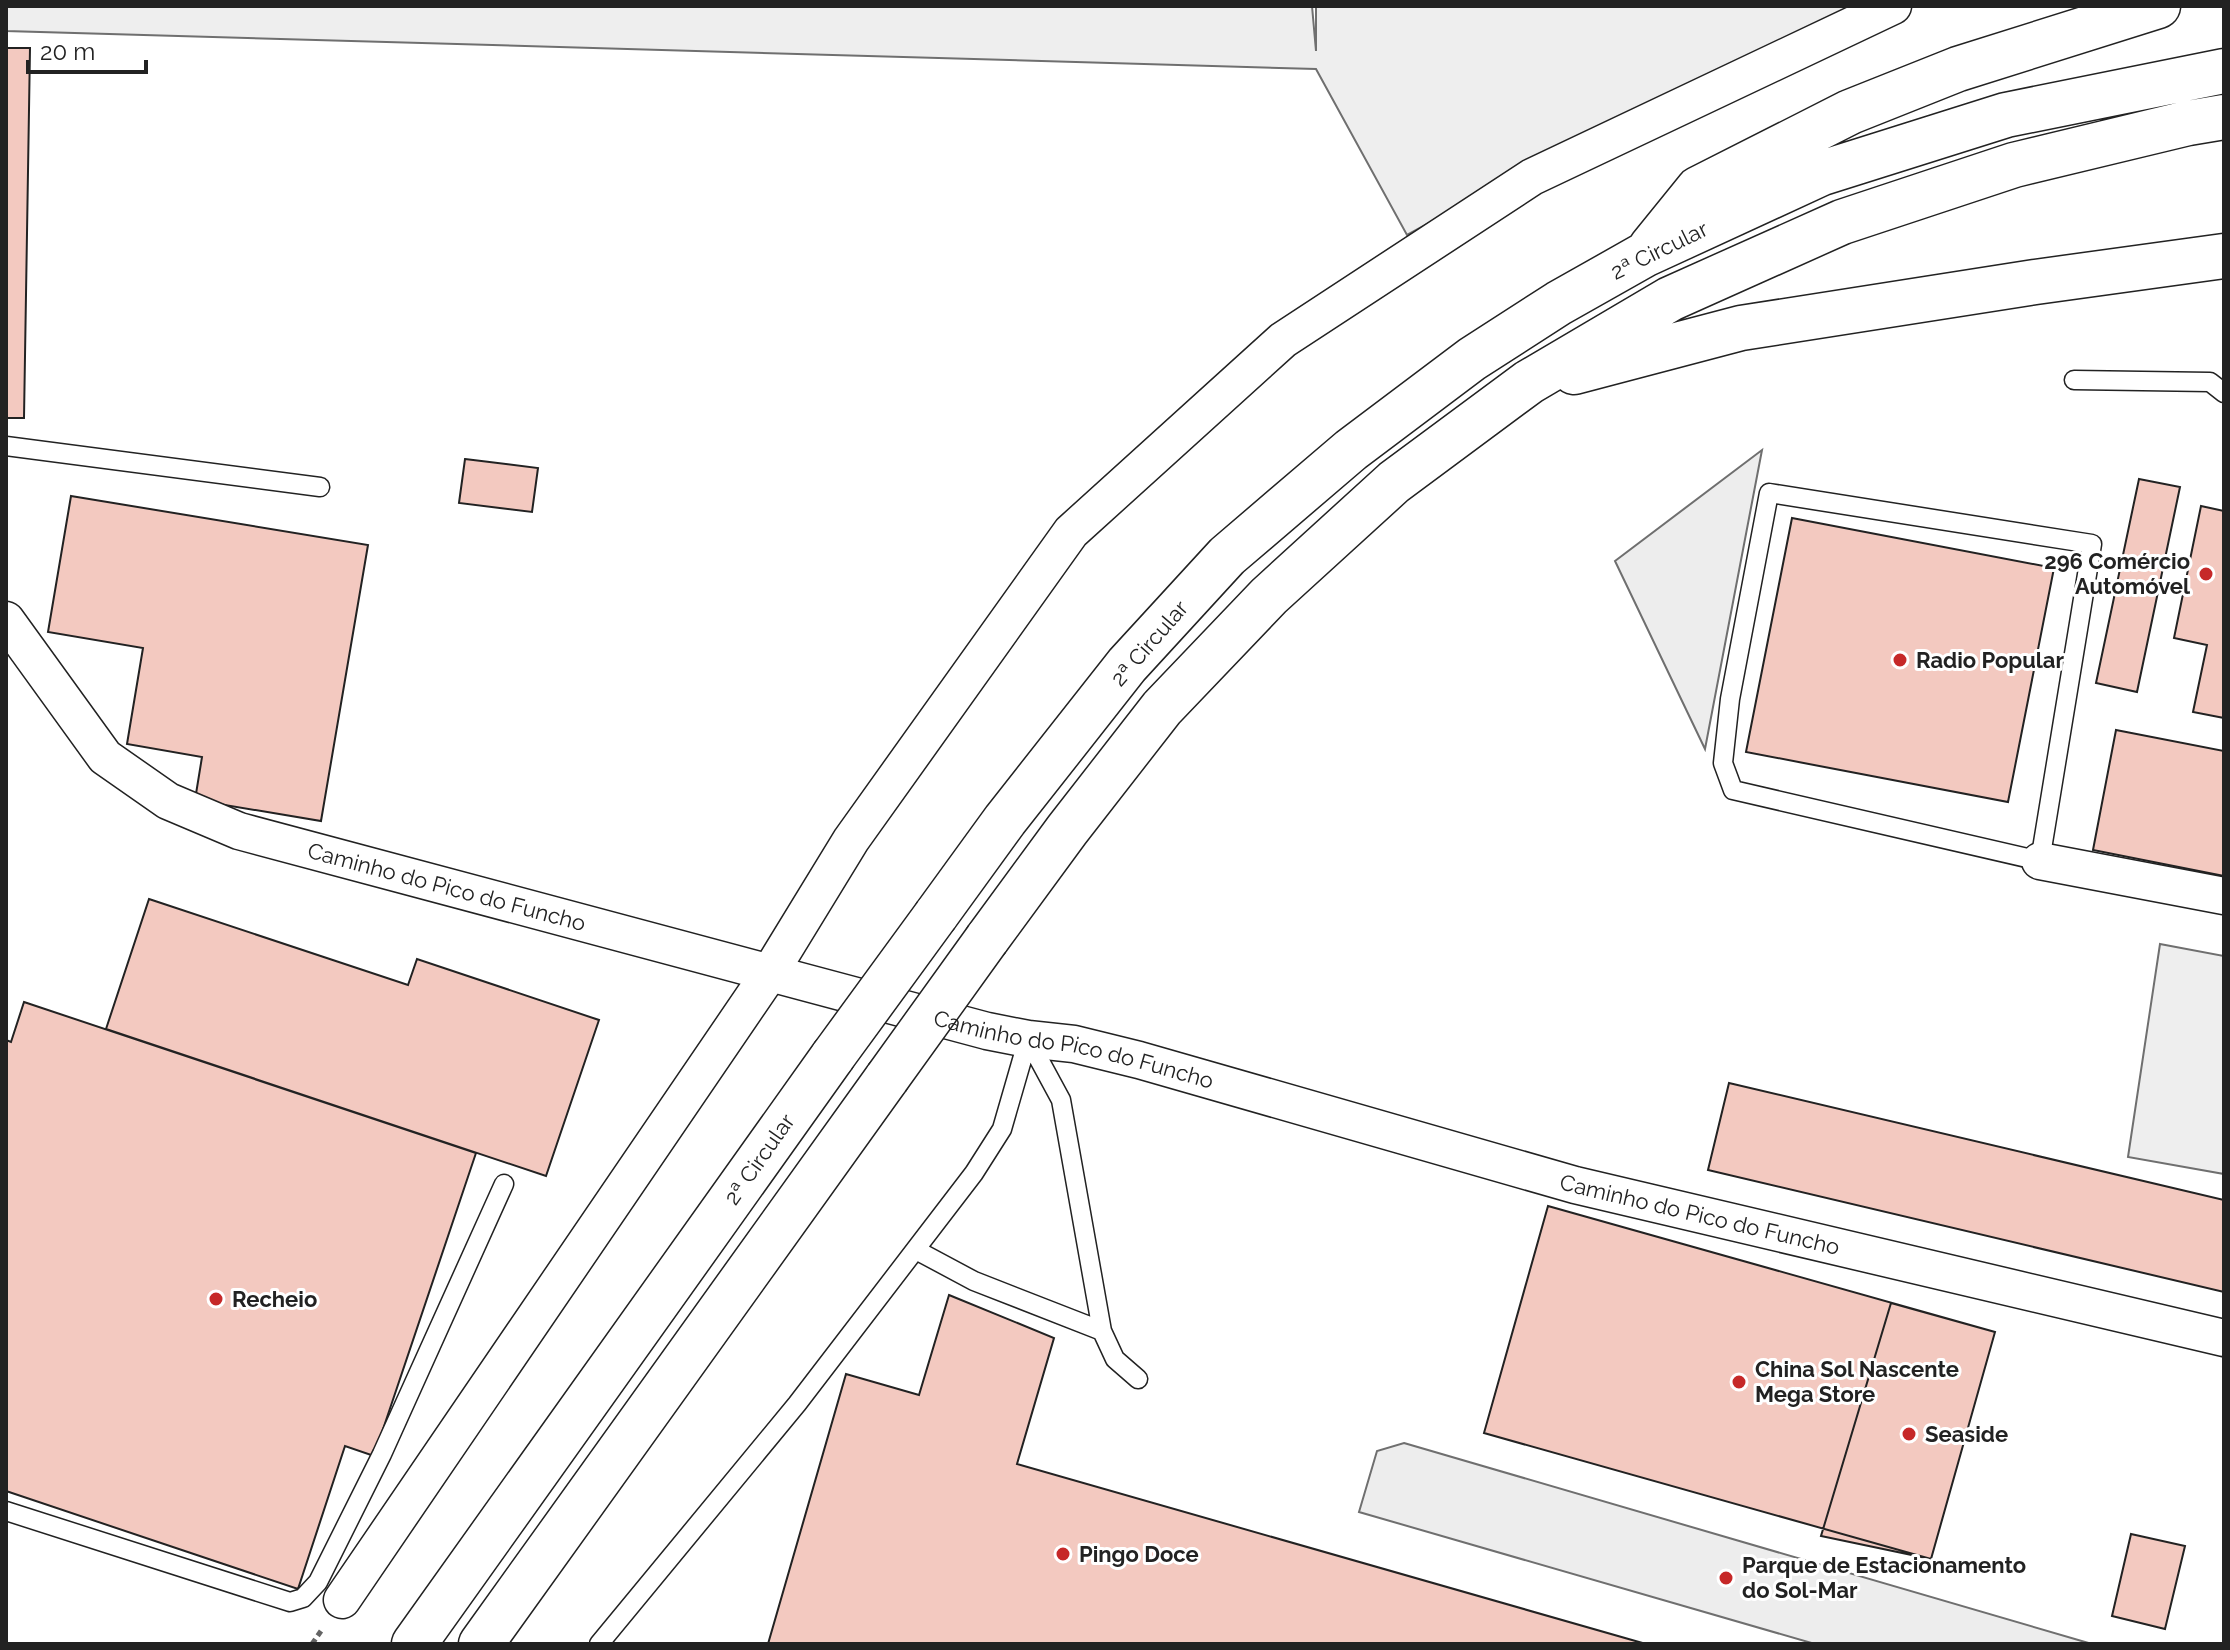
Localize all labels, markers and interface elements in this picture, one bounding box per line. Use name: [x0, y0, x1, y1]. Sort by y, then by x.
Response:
scale bar: [28, 24, 146, 74]
text: 20 m: [40, 37, 95, 66]
street label: 2ª Circular: [1606, 215, 1712, 285]
place label: 296 Comércio Automóvel: [2044, 548, 2191, 599]
marker: 296 Comércio Automóvel: [2197, 565, 2215, 583]
street label: 2ª Circular: [1105, 595, 1193, 691]
place label: Radio Popular: [1916, 647, 2064, 673]
marker: Radio Popular: [1891, 651, 1909, 669]
street label: Caminho do Pico do Funcho: [305, 837, 589, 936]
street label: Caminho do Pico do Funcho: [931, 1004, 1217, 1094]
street label: 2ª Circular: [718, 1108, 800, 1209]
street label: Caminho do Pico do Funcho: [1557, 1168, 1842, 1260]
place label: Recheio: [232, 1286, 317, 1312]
marker: Recheio: [207, 1290, 225, 1308]
place label: China Sol Nascente Mega Store: [1755, 1356, 1959, 1407]
marker: China Sol Nascente Mega Store: [1730, 1373, 1748, 1391]
place label: Seaside: [1925, 1421, 2008, 1447]
marker: Seaside: [1900, 1425, 1918, 1443]
place label: Pingo Doce: [1079, 1541, 1199, 1567]
marker: Pingo Doce: [1054, 1545, 1072, 1563]
place label: Parque de Estacionamento do Sol-Mar: [1742, 1552, 2026, 1603]
marker: Parque de Estacionamento do Sol-Mar: [1717, 1569, 1735, 1587]

